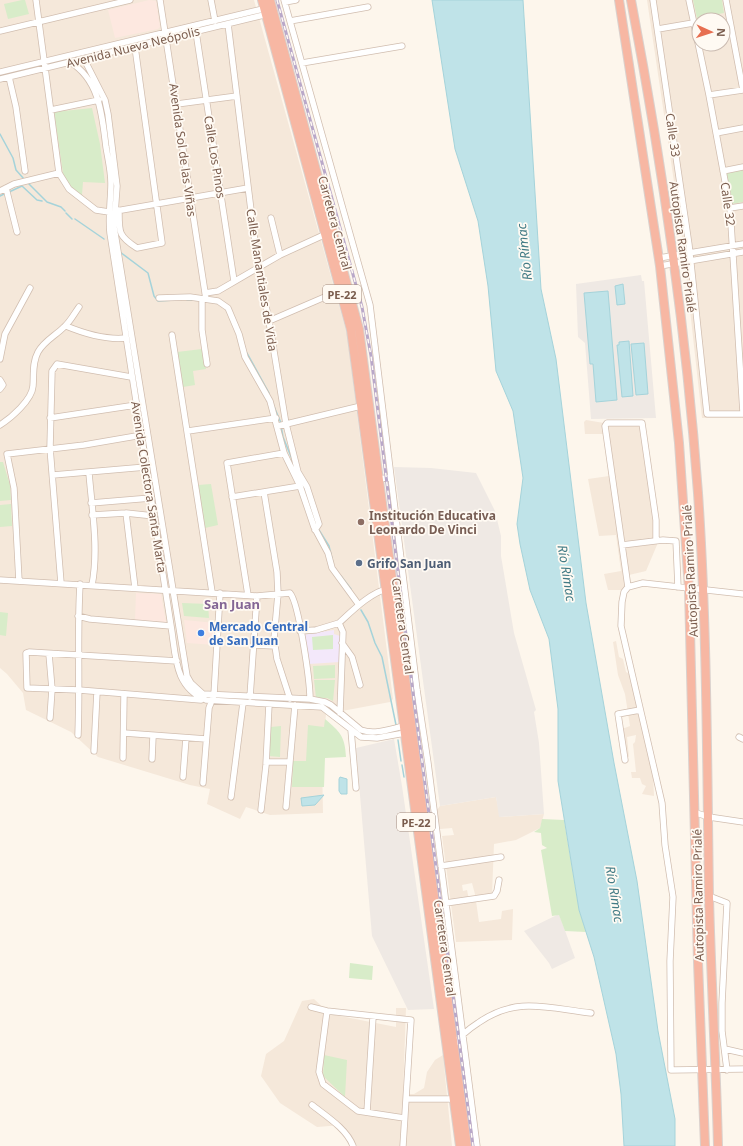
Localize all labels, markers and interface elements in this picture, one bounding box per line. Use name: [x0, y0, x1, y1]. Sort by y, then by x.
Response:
north arrow: [691, 12, 731, 52]
street label: Avenida Nueva Neópolis: [64, 22, 202, 72]
text: N: [714, 28, 729, 37]
street label: Avenida Sol de las Viñas: [165, 82, 201, 218]
street label: Calle 33: [662, 112, 685, 158]
street label: Calle Los Pinos: [200, 114, 230, 200]
street label: Carretera Central: [314, 174, 356, 272]
street label: Autopista Ramiro Prialé: [665, 180, 701, 314]
street label: Calle 32: [717, 181, 740, 227]
street label: Calle Manantiales de Vida: [242, 207, 282, 353]
water label: Río Rímac: [512, 223, 536, 281]
road number: PE-22: [323, 285, 361, 303]
street label: Avenida Colectora Santa Marta: [127, 400, 171, 574]
street label: Autopista Ramiro Prialé: [678, 504, 702, 638]
place label: Institución Educativa Leonardo De Vinci: [369, 507, 496, 538]
marker: Institución Educativa Leonardo De Vinci: [356, 517, 366, 527]
water label: Río Rímac: [554, 543, 580, 603]
place label: Grifo San Juan: [367, 555, 451, 572]
marker: Grifo San Juan: [354, 558, 364, 568]
street label: Carretera Central: [388, 577, 418, 675]
district label: San Juan: [204, 595, 260, 613]
place label: Mercado Central de San Juan: [209, 618, 308, 649]
marker: Mercado Central de San Juan: [196, 628, 206, 638]
road number: PE-22: [397, 813, 435, 831]
street label: Autopista Ramiro Prialé: [688, 828, 708, 961]
water label: Río Rímac: [602, 864, 628, 924]
street label: Carretera Central: [430, 899, 460, 997]

